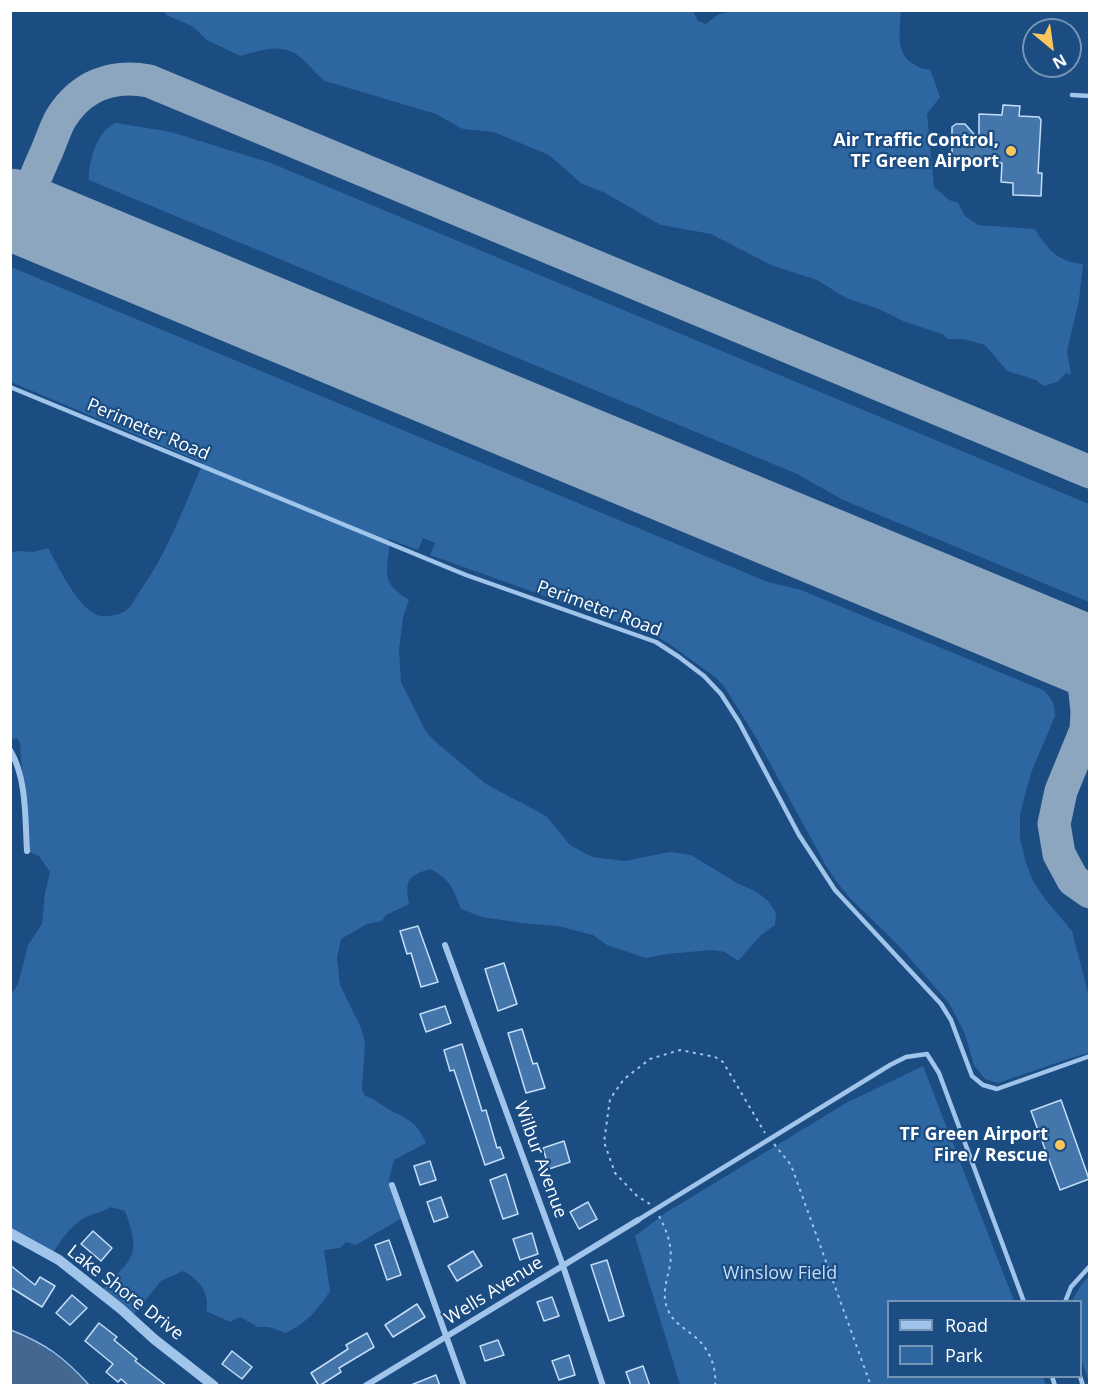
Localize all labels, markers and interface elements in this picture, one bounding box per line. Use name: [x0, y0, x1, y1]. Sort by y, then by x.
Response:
north arrow: [1022, 18, 1082, 78]
text: N: [1049, 49, 1071, 75]
place label: Air Traffic Control, TF Green Airport: [833, 130, 999, 172]
marker: Air Traffic Control, TF Green Airport: [1004, 144, 1018, 158]
street label: Perimeter Road: [83, 394, 213, 466]
street label: Perimeter Road: [534, 576, 664, 642]
street label: Wilbur Avenue: [509, 1099, 571, 1221]
place label: TF Green Airport Fire / Rescue: [899, 1124, 1048, 1166]
marker: TF Green Airport Fire / Rescue: [1053, 1138, 1067, 1152]
street label: Lake Shore Drive: [63, 1241, 187, 1345]
street label: Wells Avenue: [441, 1252, 547, 1330]
park label: Winslow Field: [723, 1263, 837, 1285]
legend: [887, 1300, 1082, 1378]
text: Road: [945, 1313, 988, 1337]
text: Park: [945, 1343, 983, 1367]

